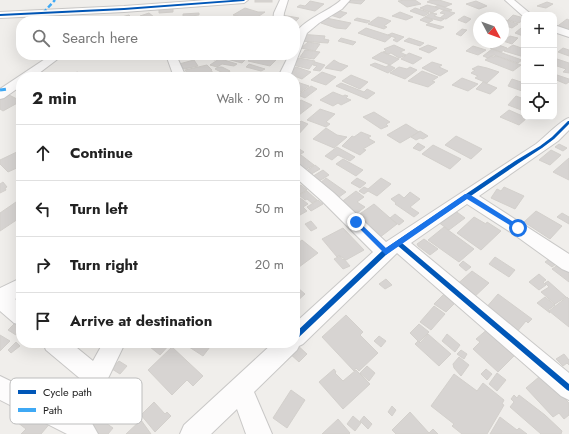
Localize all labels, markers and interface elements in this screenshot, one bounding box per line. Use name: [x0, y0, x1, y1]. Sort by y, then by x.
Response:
north arrow: [473, 12, 509, 48]
map controls: [521, 12, 557, 120]
button: +: [521, 12, 557, 48]
search box: [16, 16, 300, 60]
icon: search: [30, 27, 52, 49]
text: Search here: [62, 27, 138, 49]
button: −: [521, 48, 557, 84]
button: locate: [521, 84, 557, 120]
text: 2 min: [32, 86, 77, 110]
text: Walk · 90 m: [216, 89, 284, 108]
icon: ahead: [32, 142, 54, 164]
text: Continue: [70, 142, 133, 164]
text: 20 m: [255, 143, 284, 162]
icon: left: [32, 198, 54, 220]
text: Turn left: [70, 198, 128, 220]
text: 50 m: [255, 199, 284, 218]
route end: [347, 213, 365, 231]
route start: [509, 219, 527, 237]
icon: right: [32, 254, 54, 276]
text: Turn right: [70, 254, 138, 276]
text: 20 m: [255, 255, 284, 274]
icon: arrive: [32, 310, 54, 332]
text: Arrive at destination: [70, 310, 212, 332]
legend: [10, 378, 142, 424]
text: Cycle path: [43, 384, 92, 400]
text: Path: [43, 402, 62, 418]

